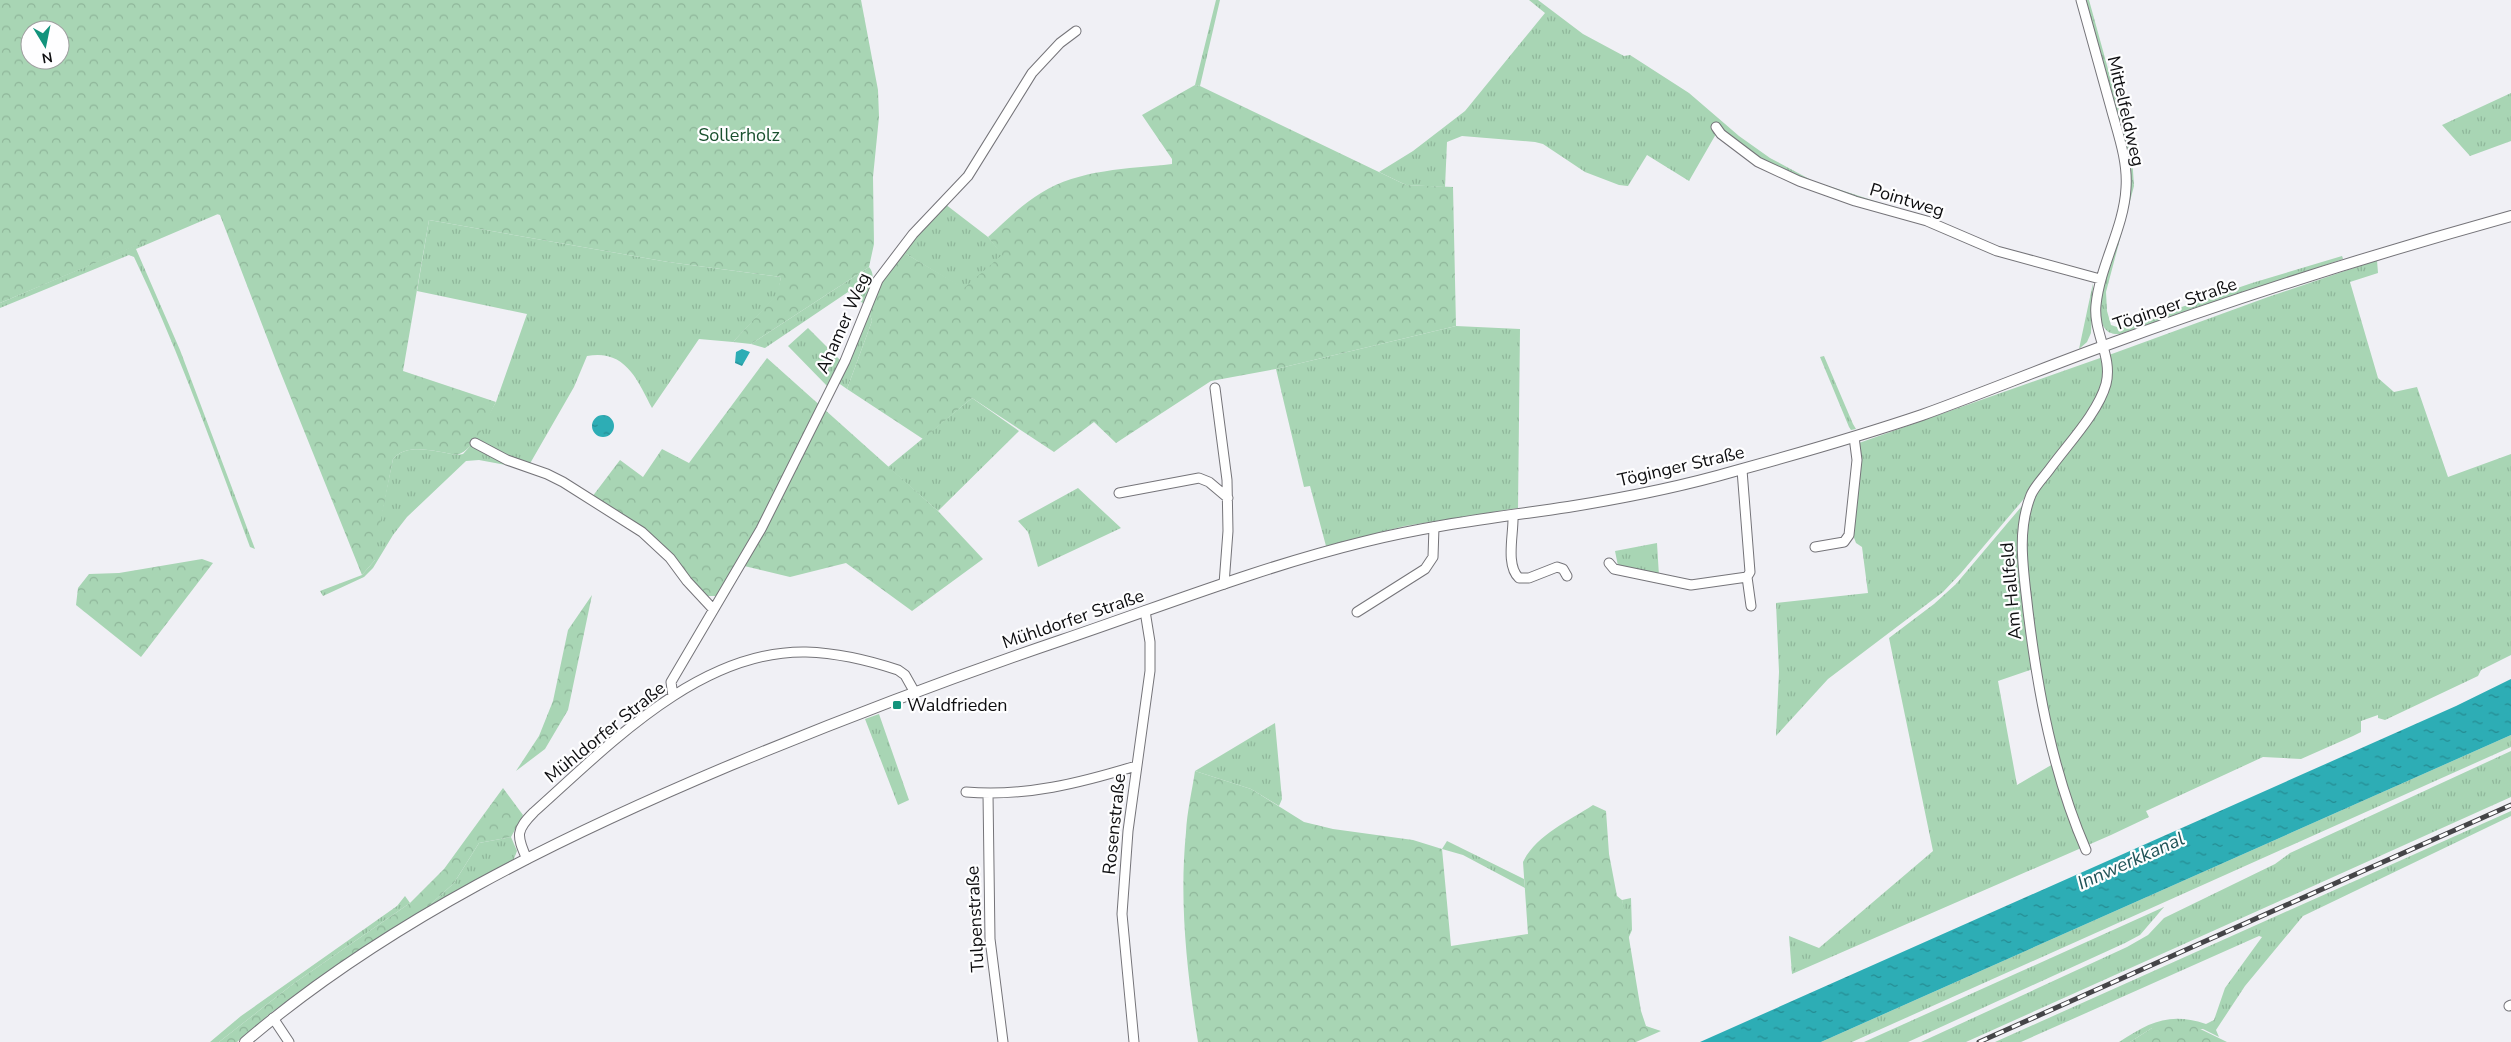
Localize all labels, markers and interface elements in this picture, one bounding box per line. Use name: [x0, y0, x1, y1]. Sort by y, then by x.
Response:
north arrow: [20, 20, 70, 70]
text: N: [40, 47, 54, 68]
street label: Mittelfeldweg: [2102, 53, 2150, 169]
park label: Sollerholz: [698, 123, 780, 147]
street label: Pointweg: [1867, 177, 1947, 223]
street label: Ahamer Weg: [810, 269, 876, 377]
street label: Töginger Straße: [2110, 272, 2240, 336]
street label: Töginger Straße: [1615, 440, 1747, 492]
street label: Am Hallfeld: [1995, 541, 2027, 641]
street label: Mühldorfer Straße: [999, 583, 1147, 655]
street label: Mühldorfer Straße: [540, 676, 670, 788]
place label: Waldfrieden: [907, 693, 1008, 717]
marker: Waldfrieden: [891, 699, 903, 711]
street label: Rosenstraße: [1097, 772, 1131, 876]
water label: Innwerkkanal: [2073, 826, 2189, 896]
street label: Tulpenstraße: [960, 865, 990, 973]

